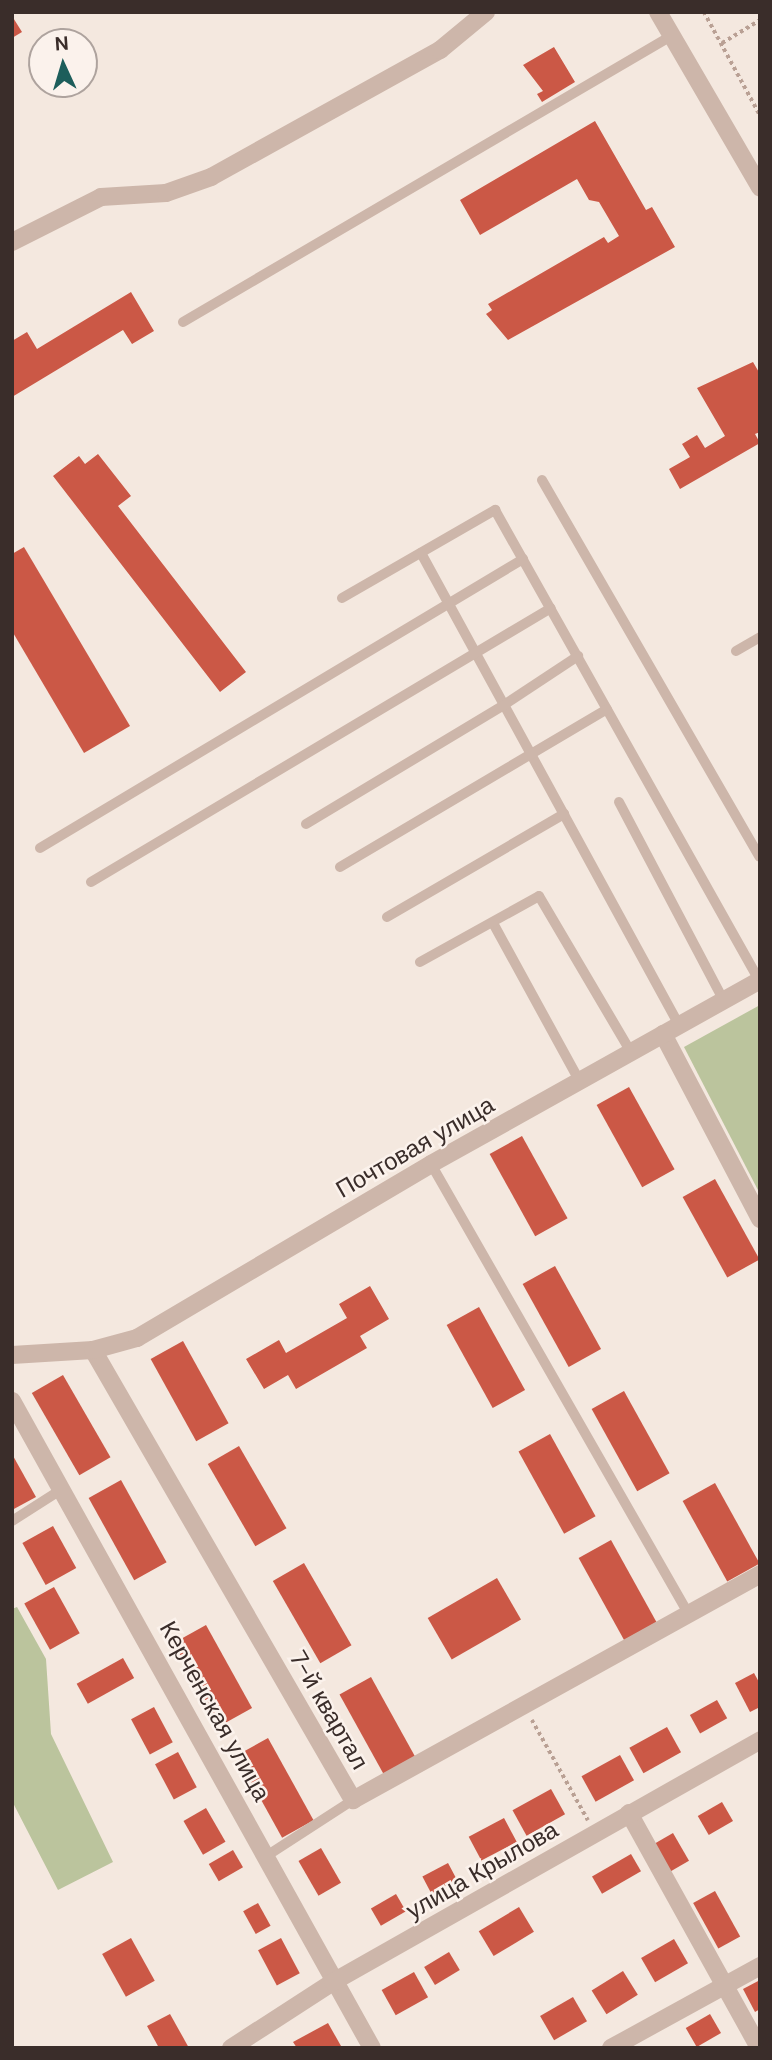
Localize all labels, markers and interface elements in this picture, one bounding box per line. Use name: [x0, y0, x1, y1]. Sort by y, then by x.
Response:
north arrow: [28, 28, 98, 98]
text: N: [54, 31, 69, 57]
street label: Почтовая улица: [331, 1090, 499, 1204]
street label: Керченская улица: [154, 1616, 276, 1806]
street label: 7-й квартал: [284, 1646, 374, 1774]
street label: улица Крылова: [401, 1815, 563, 1925]

